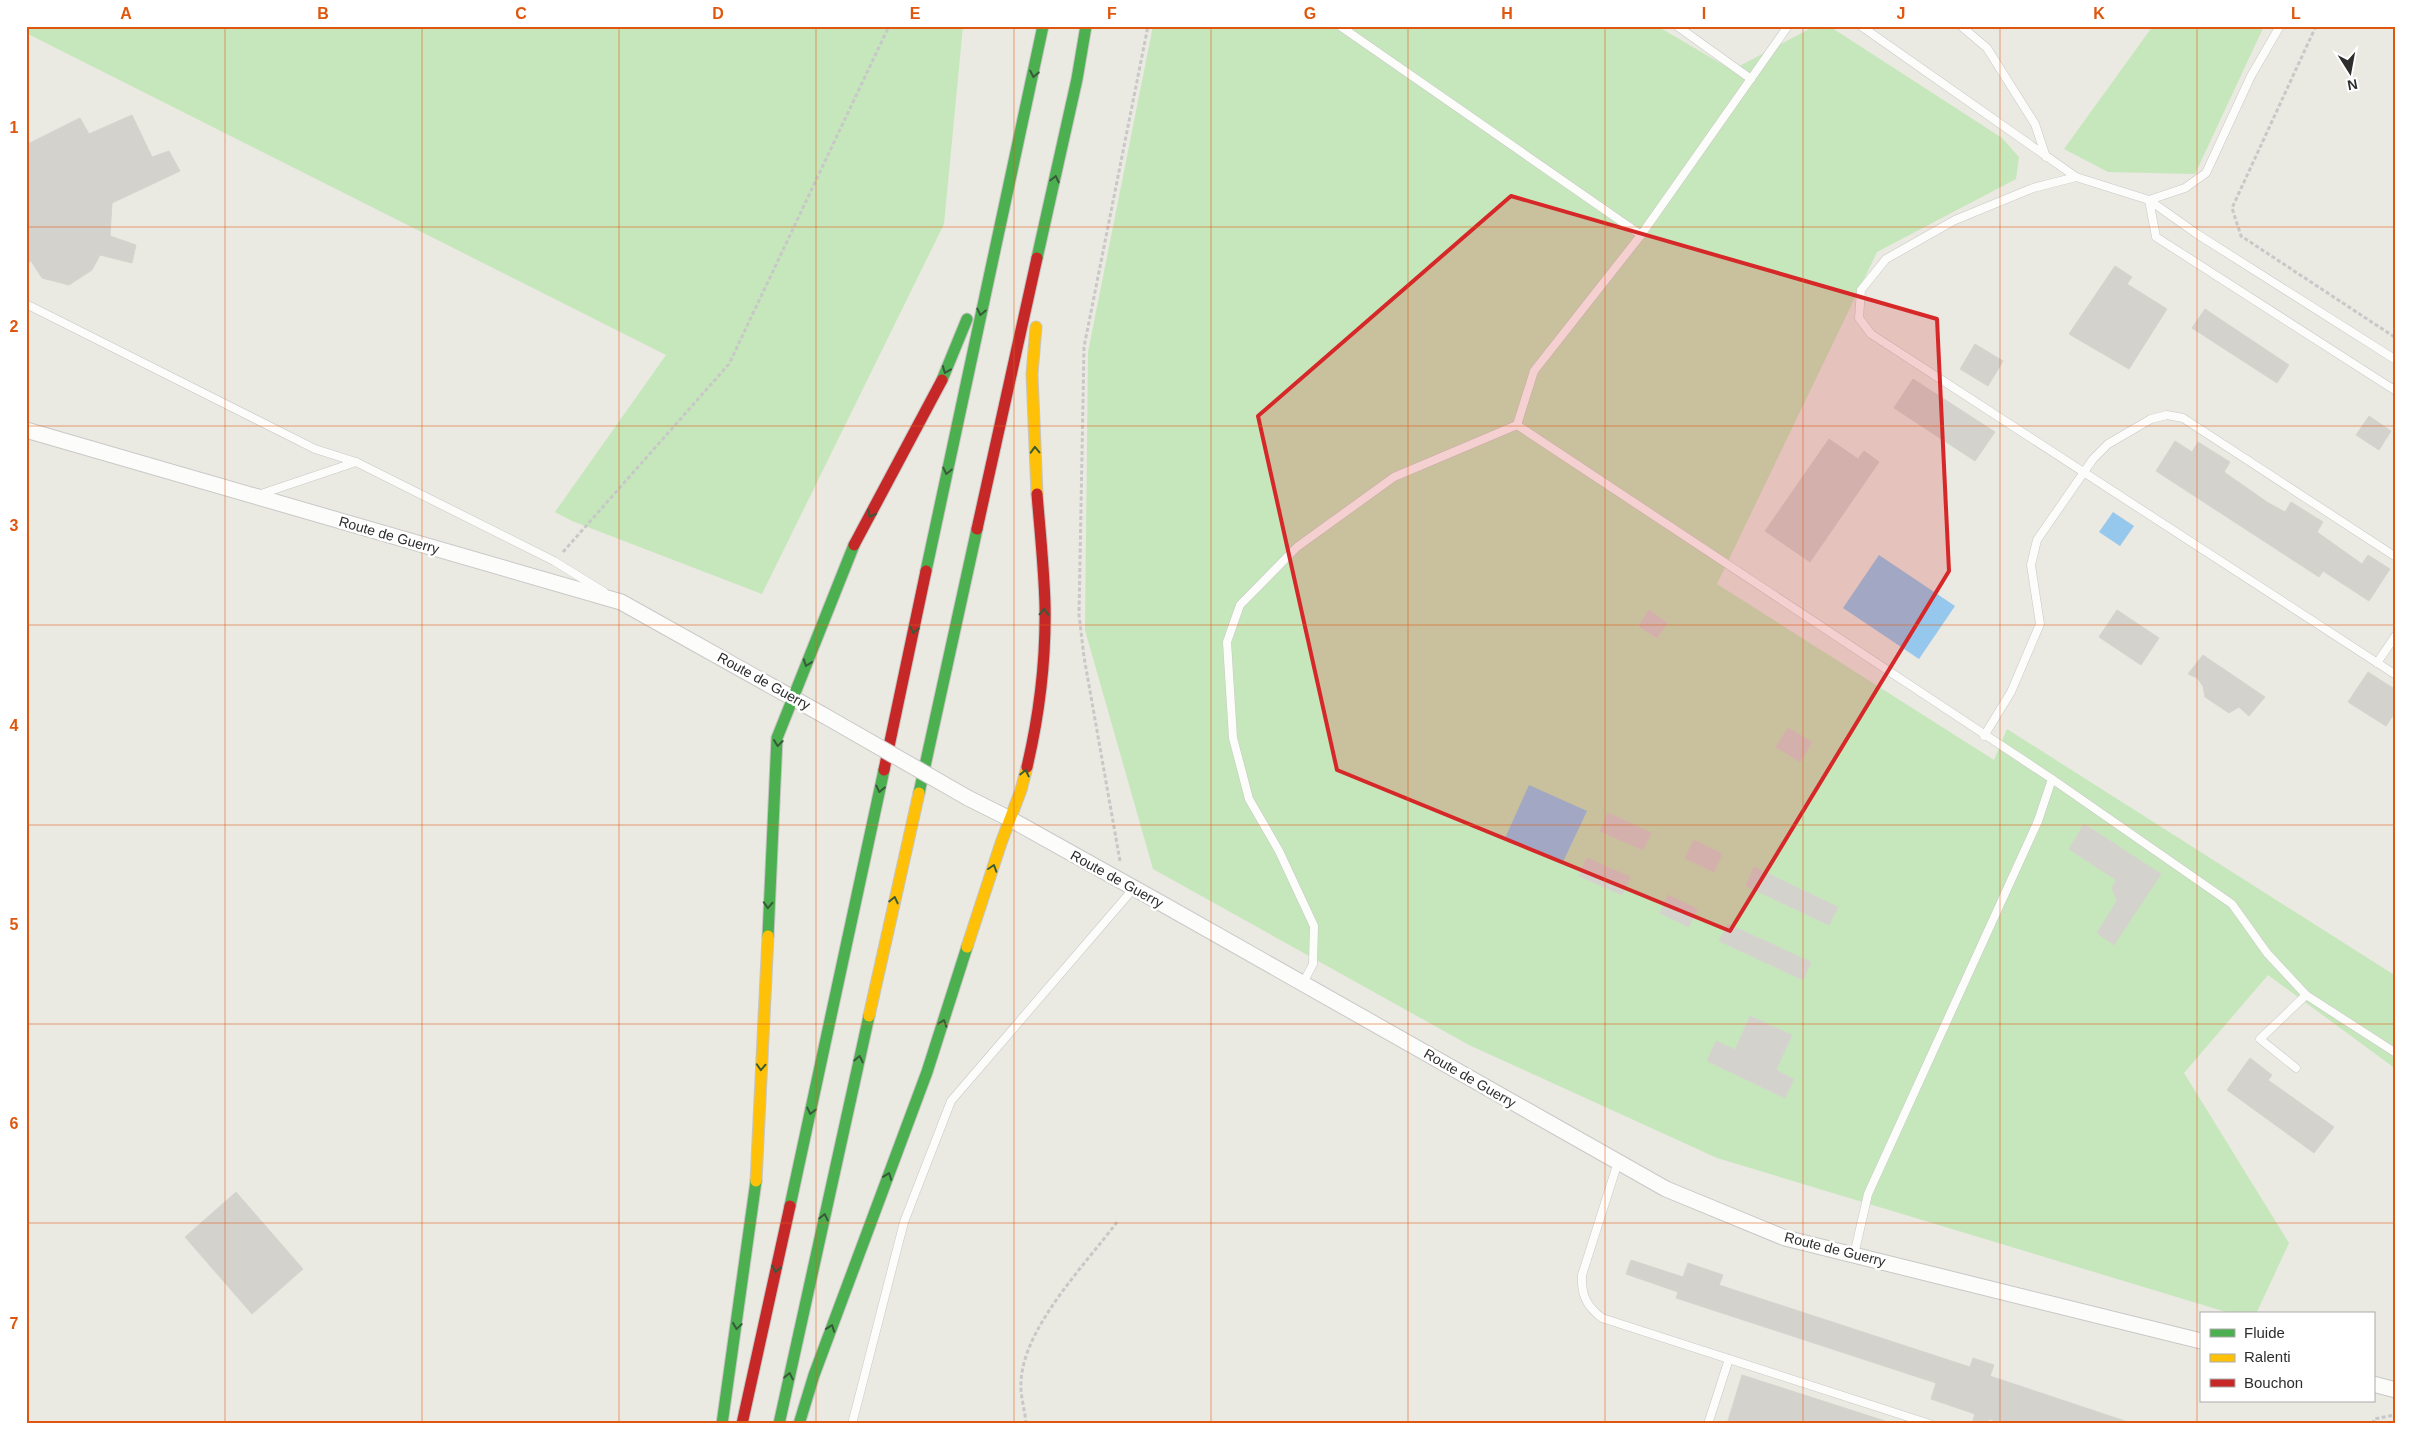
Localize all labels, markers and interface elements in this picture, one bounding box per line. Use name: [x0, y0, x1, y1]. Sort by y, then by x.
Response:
text: A: [120, 5, 132, 22]
text: B: [317, 5, 329, 22]
text: C: [515, 5, 527, 22]
text: D: [712, 5, 724, 22]
text: E: [910, 5, 921, 22]
text: F: [1107, 5, 1117, 22]
text: G: [1304, 5, 1316, 22]
text: H: [1501, 5, 1513, 22]
text: I: [1702, 5, 1706, 22]
text: J: [1897, 5, 1905, 22]
text: K: [2093, 5, 2105, 22]
text: L: [2291, 5, 2301, 22]
north arrow: [2324, 48, 2374, 98]
one-way arrow: [1030, 70, 1040, 79]
text: N: [2346, 76, 2359, 94]
text: 1: [10, 119, 19, 136]
one-way arrow: [1049, 174, 1060, 183]
one-way arrow: [977, 308, 987, 317]
text: 2: [10, 318, 19, 335]
one-way arrow: [942, 365, 952, 374]
one-way arrow: [1029, 445, 1040, 453]
one-way arrow: [942, 467, 953, 476]
one-way arrow: [867, 509, 877, 518]
street label: Route de Guerry: [337, 513, 441, 557]
text: 3: [10, 517, 19, 534]
one-way arrow: [1039, 608, 1050, 616]
one-way arrow: [909, 626, 919, 635]
street label: Route de Guerry: [715, 649, 813, 713]
one-way arrow: [803, 659, 813, 667]
text: 4: [10, 717, 19, 734]
one-way arrow: [773, 739, 784, 747]
one-way arrow: [1019, 768, 1030, 777]
one-way arrow: [875, 785, 886, 794]
street label: Route de Guerry: [1068, 847, 1166, 911]
one-way arrow: [987, 864, 997, 873]
one-way arrow: [889, 896, 899, 905]
one-way arrow: [763, 901, 774, 909]
text: 5: [10, 916, 19, 933]
one-way arrow: [937, 1019, 947, 1027]
street label: Route de Guerry: [1421, 1045, 1519, 1111]
one-way arrow: [854, 1054, 864, 1063]
one-way arrow: [756, 1063, 767, 1071]
one-way arrow: [806, 1106, 817, 1115]
text: 6: [10, 1115, 19, 1132]
one-way arrow: [882, 1172, 892, 1180]
one-way arrow: [819, 1213, 829, 1222]
street label: Route de Guerry: [1783, 1229, 1887, 1269]
one-way arrow: [771, 1265, 782, 1274]
legend: [2200, 1312, 2374, 1402]
text: 7: [10, 1315, 19, 1332]
one-way arrow: [732, 1322, 743, 1330]
one-way arrow: [825, 1324, 835, 1333]
text: Fluide: [2244, 1324, 2285, 1341]
text: Ralenti: [2244, 1348, 2291, 1365]
one-way arrow: [784, 1372, 794, 1381]
text: Bouchon: [2244, 1374, 2303, 1391]

